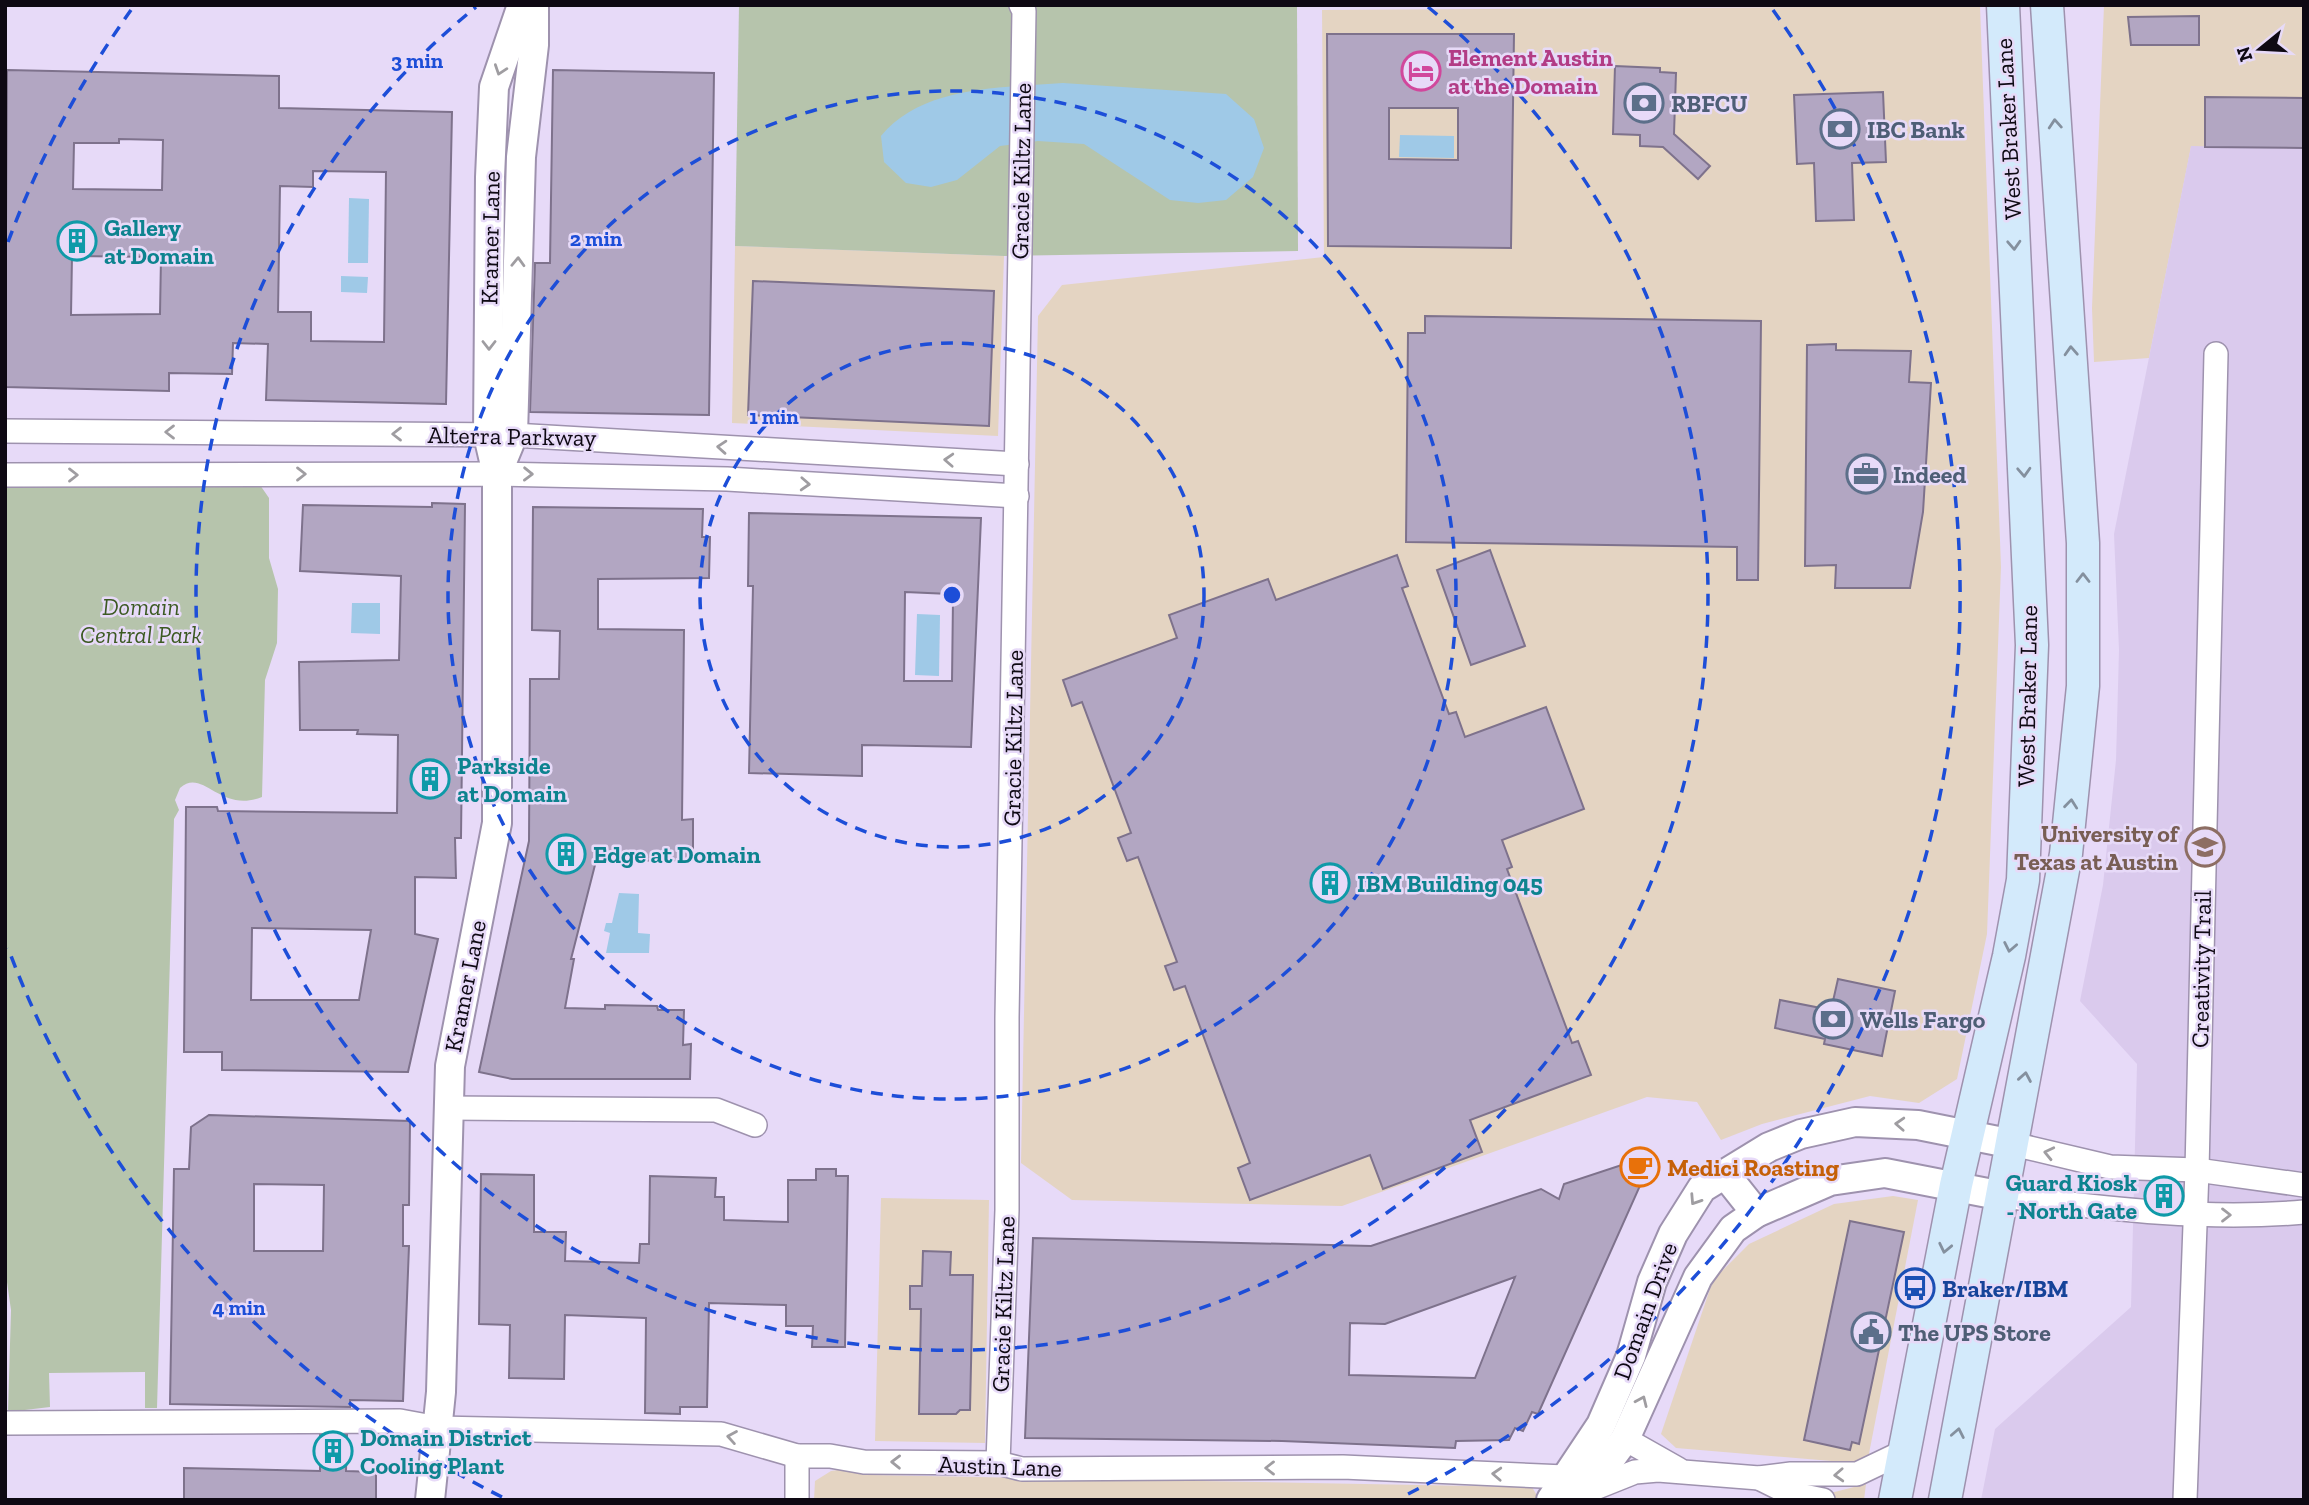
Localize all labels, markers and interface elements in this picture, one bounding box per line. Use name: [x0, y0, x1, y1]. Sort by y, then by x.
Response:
north arrow: [2225, 14, 2295, 84]
street label: West Braker Lane: [1989, 37, 2027, 221]
place label: Element Austin at the Domain: [1448, 43, 1613, 100]
text: N: [2231, 44, 2257, 65]
text: 3 min: [391, 48, 444, 73]
hotel icon: Element Austin at the Domain: [1400, 50, 1442, 92]
one-way arrow: [494, 63, 508, 75]
bank icon: RBFCU: [1623, 82, 1665, 124]
street label: Gracie Kiltz Lane: [1005, 83, 1037, 259]
place label: RBFCU: [1671, 89, 1748, 118]
bank icon: IBC Bank: [1819, 108, 1861, 150]
place label: IBC Bank: [1867, 115, 1965, 144]
one-way arrow: [2048, 118, 2063, 129]
street label: Kramer Lane: [474, 171, 506, 305]
place label: Gallery at Domain: [104, 213, 214, 270]
building icon: Gallery at Domain: [56, 220, 98, 262]
text: 2 min: [570, 226, 623, 251]
one-way arrow: [2006, 240, 2021, 251]
one-way arrow: [510, 256, 525, 267]
one-way arrow: [481, 341, 497, 351]
one-way arrow: [2064, 345, 2079, 356]
text: 1 min: [749, 404, 799, 429]
street label: Alterra Parkway: [427, 420, 597, 452]
one-way arrow: [164, 424, 174, 440]
one-way arrow: [391, 426, 402, 442]
one-way arrow: [716, 440, 727, 455]
one-way arrow: [944, 453, 955, 468]
office icon: Indeed: [1845, 453, 1887, 495]
place label: Indeed: [1893, 460, 1966, 489]
one-way arrow: [296, 466, 307, 482]
one-way arrow: [69, 467, 79, 483]
one-way arrow: [523, 467, 534, 482]
one-way arrow: [2016, 467, 2031, 478]
one-way arrow: [800, 476, 811, 491]
one-way arrow: [2075, 572, 2091, 582]
centre of rings: [940, 583, 964, 607]
park label: Domain Central Park: [80, 592, 202, 649]
street label: West Braker Lane: [2011, 605, 2043, 787]
street label: Gracie Kiltz Lane: [997, 650, 1029, 826]
place label: Parkside at Domain: [457, 751, 567, 808]
building icon: Parkside at Domain: [409, 758, 451, 800]
one-way arrow: [2063, 799, 2078, 810]
place label: University of Texas at Austin: [2014, 819, 2181, 876]
school or university icon: University of Texas at Austin: [2184, 826, 2226, 868]
building icon: Edge at Domain: [545, 833, 587, 875]
place label: Edge at Domain: [593, 840, 761, 869]
building icon: IBM Building 045: [1309, 862, 1351, 904]
place label: IBM Building 045: [1357, 869, 1543, 898]
street label: Creativity Trail: [2185, 890, 2217, 1048]
street label: Kramer Lane: [438, 918, 492, 1054]
one-way arrow: [2004, 941, 2019, 953]
bank icon: Wells Fargo: [1812, 998, 1854, 1040]
place label: Wells Fargo: [1860, 1005, 1986, 1034]
one-way arrow: [2017, 1071, 2032, 1083]
one-way arrow: [1895, 1117, 1906, 1132]
cafe icon: Medici Roasting: [1619, 1146, 1661, 1188]
one-way arrow: [2043, 1146, 2055, 1161]
place label: Medici Roasting: [1667, 1153, 1839, 1182]
place label: Guard Kiosk - North Gate: [2006, 1168, 2137, 1225]
building icon: Guard Kiosk - North Gate: [2143, 1175, 2185, 1217]
one-way arrow: [1690, 1192, 1703, 1205]
one-way arrow: [2221, 1207, 2232, 1223]
street label: Gracie Kiltz Lane: [985, 1215, 1021, 1393]
street label: Domain Drive: [1607, 1238, 1683, 1384]
one-way arrow: [1938, 1241, 1953, 1253]
bus stop icon: Braker/IBM: [1894, 1267, 1936, 1309]
place label: Braker/IBM: [1942, 1274, 2068, 1303]
text: 4 min: [212, 1295, 266, 1320]
public building icon: The UPS Store: [1850, 1311, 1892, 1353]
place label: The UPS Store: [1898, 1318, 2051, 1347]
one-way arrow: [1634, 1396, 1648, 1409]
place label: Domain District Cooling Plant: [360, 1423, 532, 1480]
one-way arrow: [1949, 1427, 1964, 1439]
building icon: Domain District Cooling Plant: [312, 1430, 354, 1472]
one-way arrow: [726, 1430, 738, 1445]
street label: Austin Lane: [938, 1449, 1062, 1483]
one-way arrow: [890, 1454, 901, 1470]
one-way arrow: [1264, 1460, 1275, 1475]
one-way arrow: [1491, 1467, 1502, 1482]
one-way arrow: [1834, 1467, 1845, 1482]

